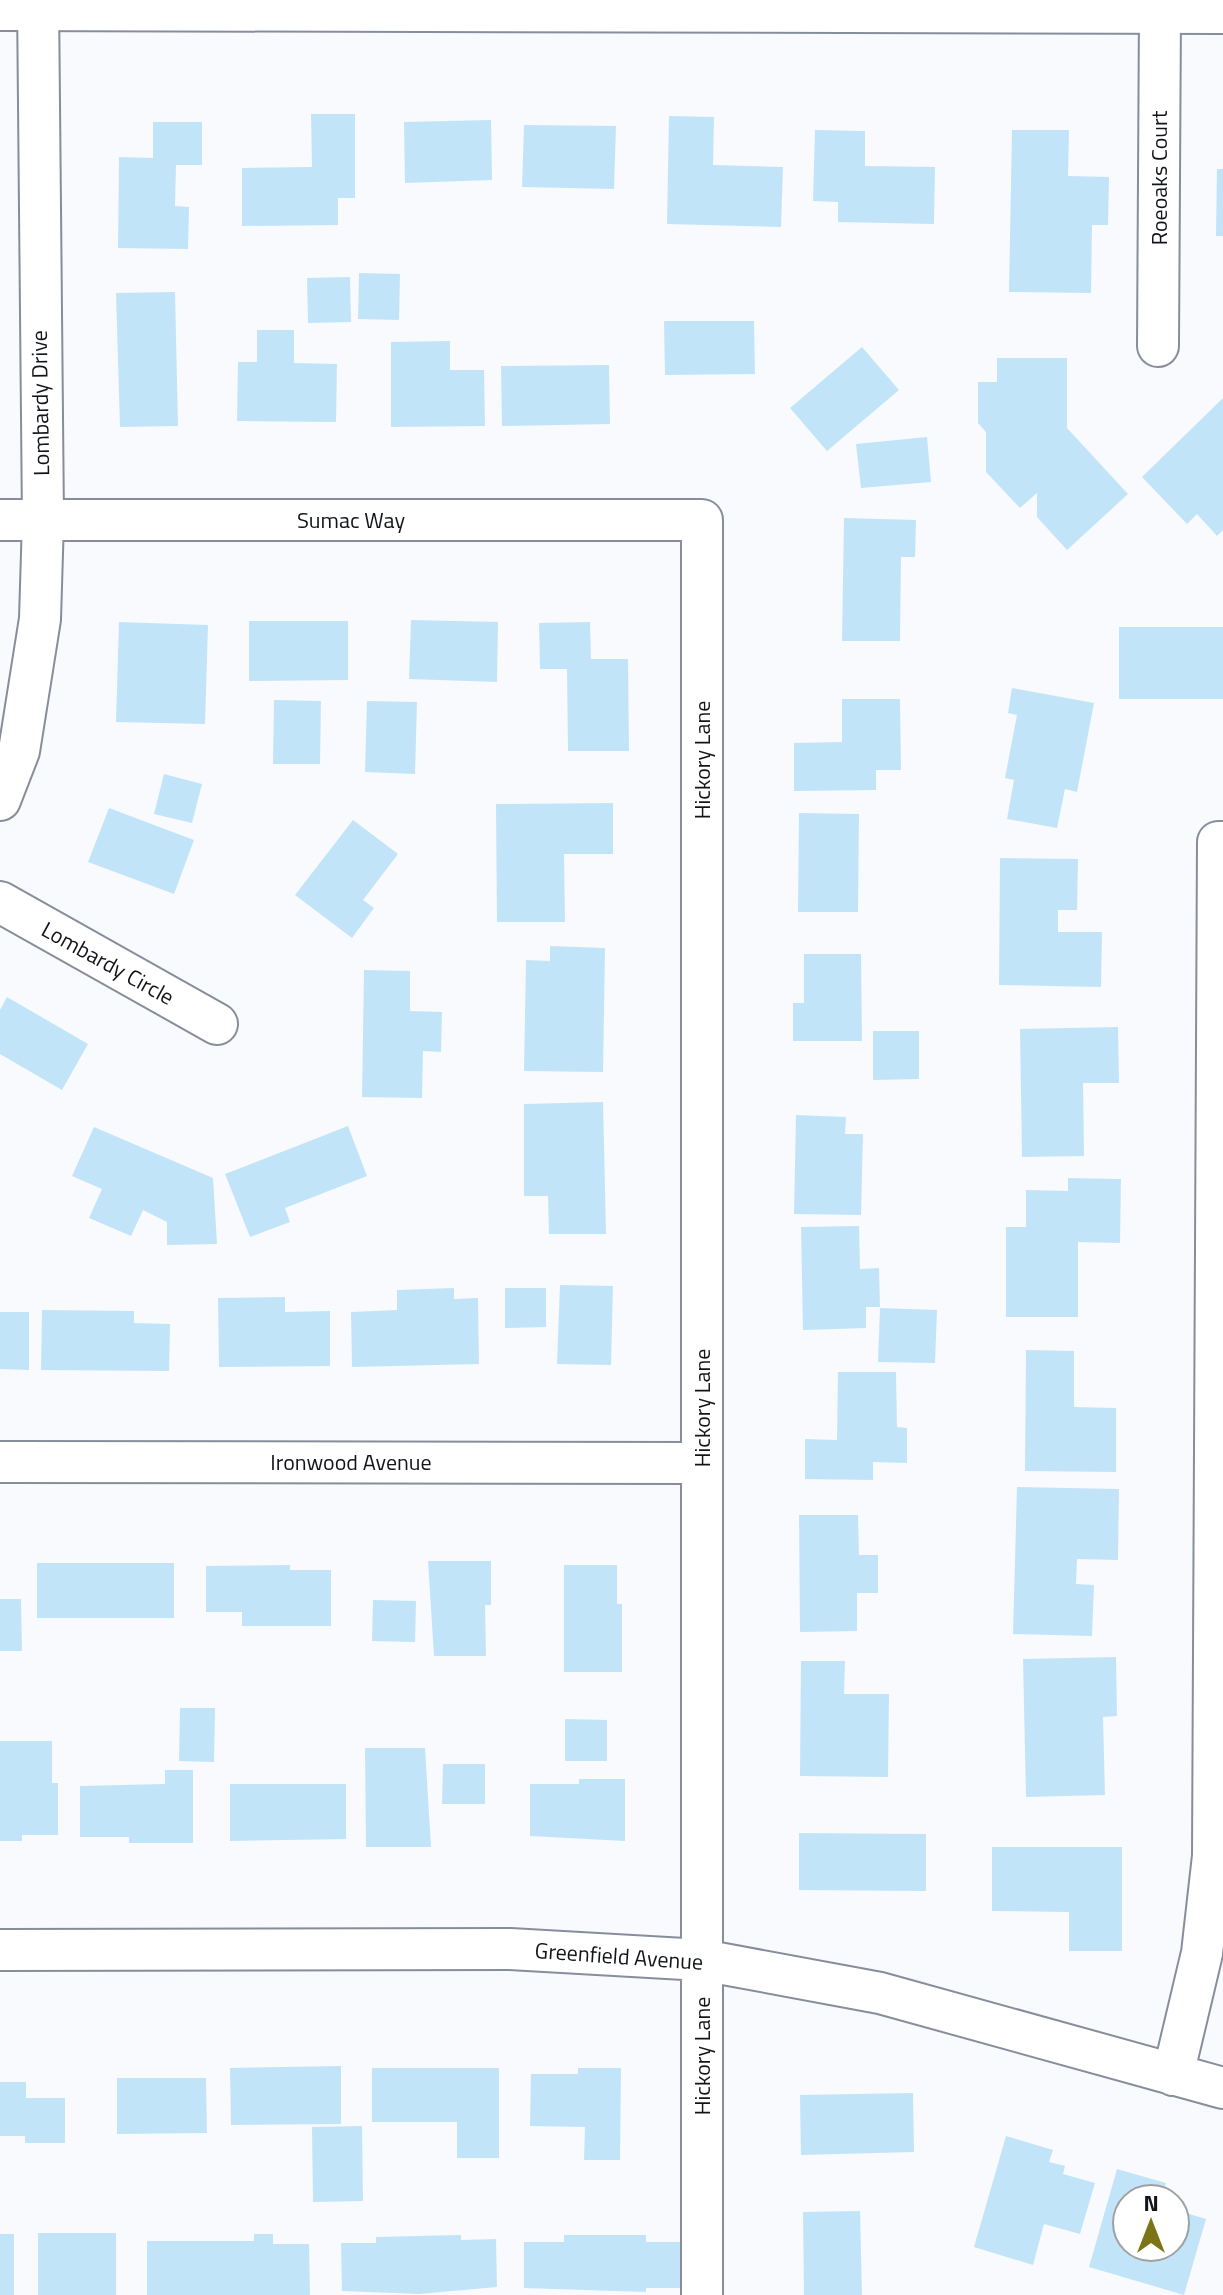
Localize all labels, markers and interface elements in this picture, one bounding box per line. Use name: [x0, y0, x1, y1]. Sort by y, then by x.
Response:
street label: Roeoaks Court: [1142, 110, 1176, 245]
street label: Lombardy Drive: [22, 330, 58, 476]
street label: Sumac Way: [297, 503, 405, 537]
street label: Hickory Lane: [685, 701, 719, 819]
street label: Lombardy Circle: [35, 912, 181, 1014]
street label: Hickory Lane: [685, 1349, 719, 1467]
street label: Ironwood Avenue: [270, 1445, 432, 1479]
street label: Greenfield Avenue: [534, 1933, 704, 1979]
street label: Hickory Lane: [685, 1997, 719, 2115]
north arrow: [1111, 2183, 1191, 2263]
text: N: [1143, 2186, 1159, 2220]

